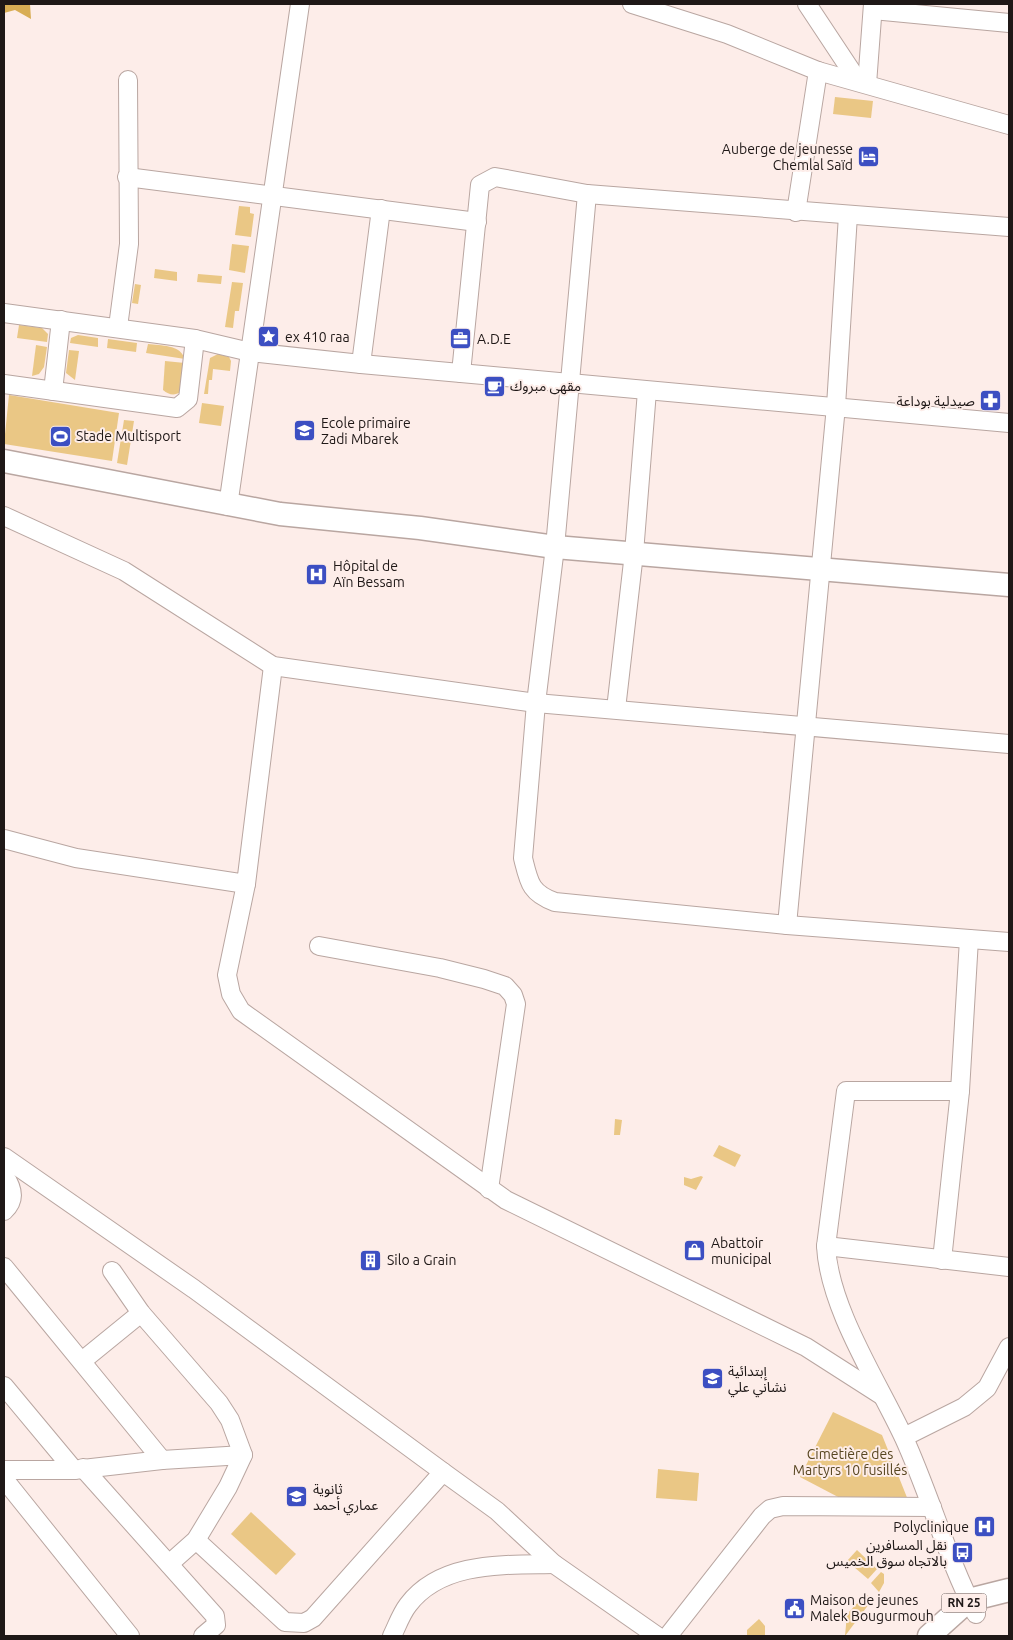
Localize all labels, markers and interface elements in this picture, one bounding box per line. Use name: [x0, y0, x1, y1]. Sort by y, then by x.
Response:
place label: Auberge de jeunesse Chemlal Saïd: [722, 141, 853, 173]
hotel icon: Auberge de jeunesse Chemlal Saïd: [857, 145, 881, 169]
place icon: ex 410 raa: [257, 325, 281, 349]
office icon: A.D.E: [449, 327, 473, 351]
place label: ex 410 raa: [285, 329, 350, 345]
place label: A.D.E: [477, 331, 511, 347]
cafe icon: مقهى مبروك: [482, 374, 506, 398]
place label: مقهى مبروك: [510, 378, 581, 395]
pharmacy icon: صيدلية بوداعة: [979, 389, 1003, 413]
place label: صيدلية بوداعة: [897, 393, 975, 410]
place label: Ecole primaire Zadi Mbarek: [321, 415, 411, 447]
school or university icon: Ecole primaire Zadi Mbarek: [293, 419, 317, 443]
sports icon: Stade Multisport: [48, 424, 72, 448]
place label: Stade Multisport: [76, 428, 182, 444]
place label: Hôpital de Aïn Bessam: [333, 558, 405, 590]
hospital icon: Hôpital de Aïn Bessam: [305, 562, 329, 586]
place label: Abattoir municipal: [711, 1235, 772, 1267]
shop icon: Abattoir municipal: [683, 1239, 707, 1263]
building icon: Silo a Grain: [359, 1248, 383, 1272]
place label: Silo a Grain: [387, 1252, 456, 1268]
place label: إبتدائية نشاني علي: [728, 1363, 787, 1398]
school or university icon: إبتدائية نشاني علي: [700, 1367, 724, 1391]
park label: Cimetière des Martyrs 10 fusillés: [793, 1446, 907, 1478]
place label: ثانوية عماري أحمد: [313, 1481, 378, 1516]
school or university icon: ثانوية عماري أحمد: [285, 1485, 309, 1509]
hospital icon: Polyclinique: [973, 1515, 997, 1539]
place label: Polyclinique: [893, 1519, 969, 1535]
place label: نقل المسافرين بالاتجاه سوق الخميس: [826, 1537, 947, 1570]
bus stop icon: نقل المسافرين بالاتجاه سوق الخميس: [951, 1541, 975, 1565]
place label: Maison de jeunes Malek Bougurmouh: [810, 1592, 934, 1624]
road number: RN 25: [942, 1594, 986, 1612]
public building icon: Maison de jeunes Malek Bougurmouh: [782, 1596, 806, 1620]

